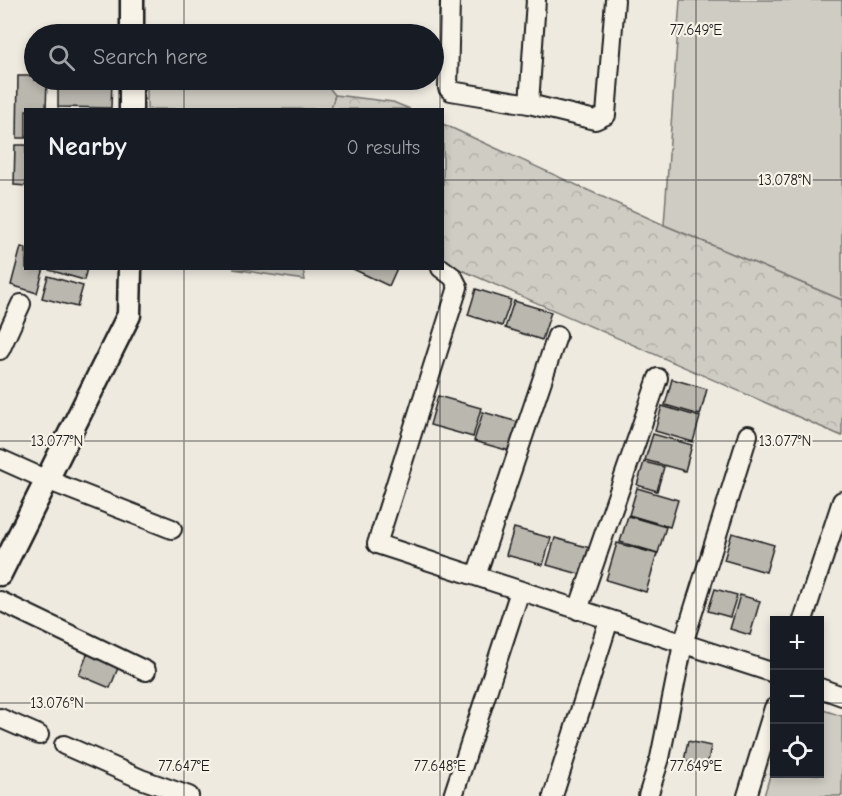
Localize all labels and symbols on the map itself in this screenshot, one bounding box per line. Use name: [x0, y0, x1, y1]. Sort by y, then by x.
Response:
text: 77.649°E: [670, 21, 722, 39]
text: 13.078°N: [758, 171, 812, 189]
text: 13.077°N: [31, 432, 83, 450]
text: 13.077°N: [759, 432, 811, 450]
text: 13.076°N: [30, 694, 84, 712]
text: 77.647°E: [158, 757, 210, 775]
text: 77.648°E: [414, 757, 466, 775]
text: 77.649°E: [670, 757, 722, 775]

